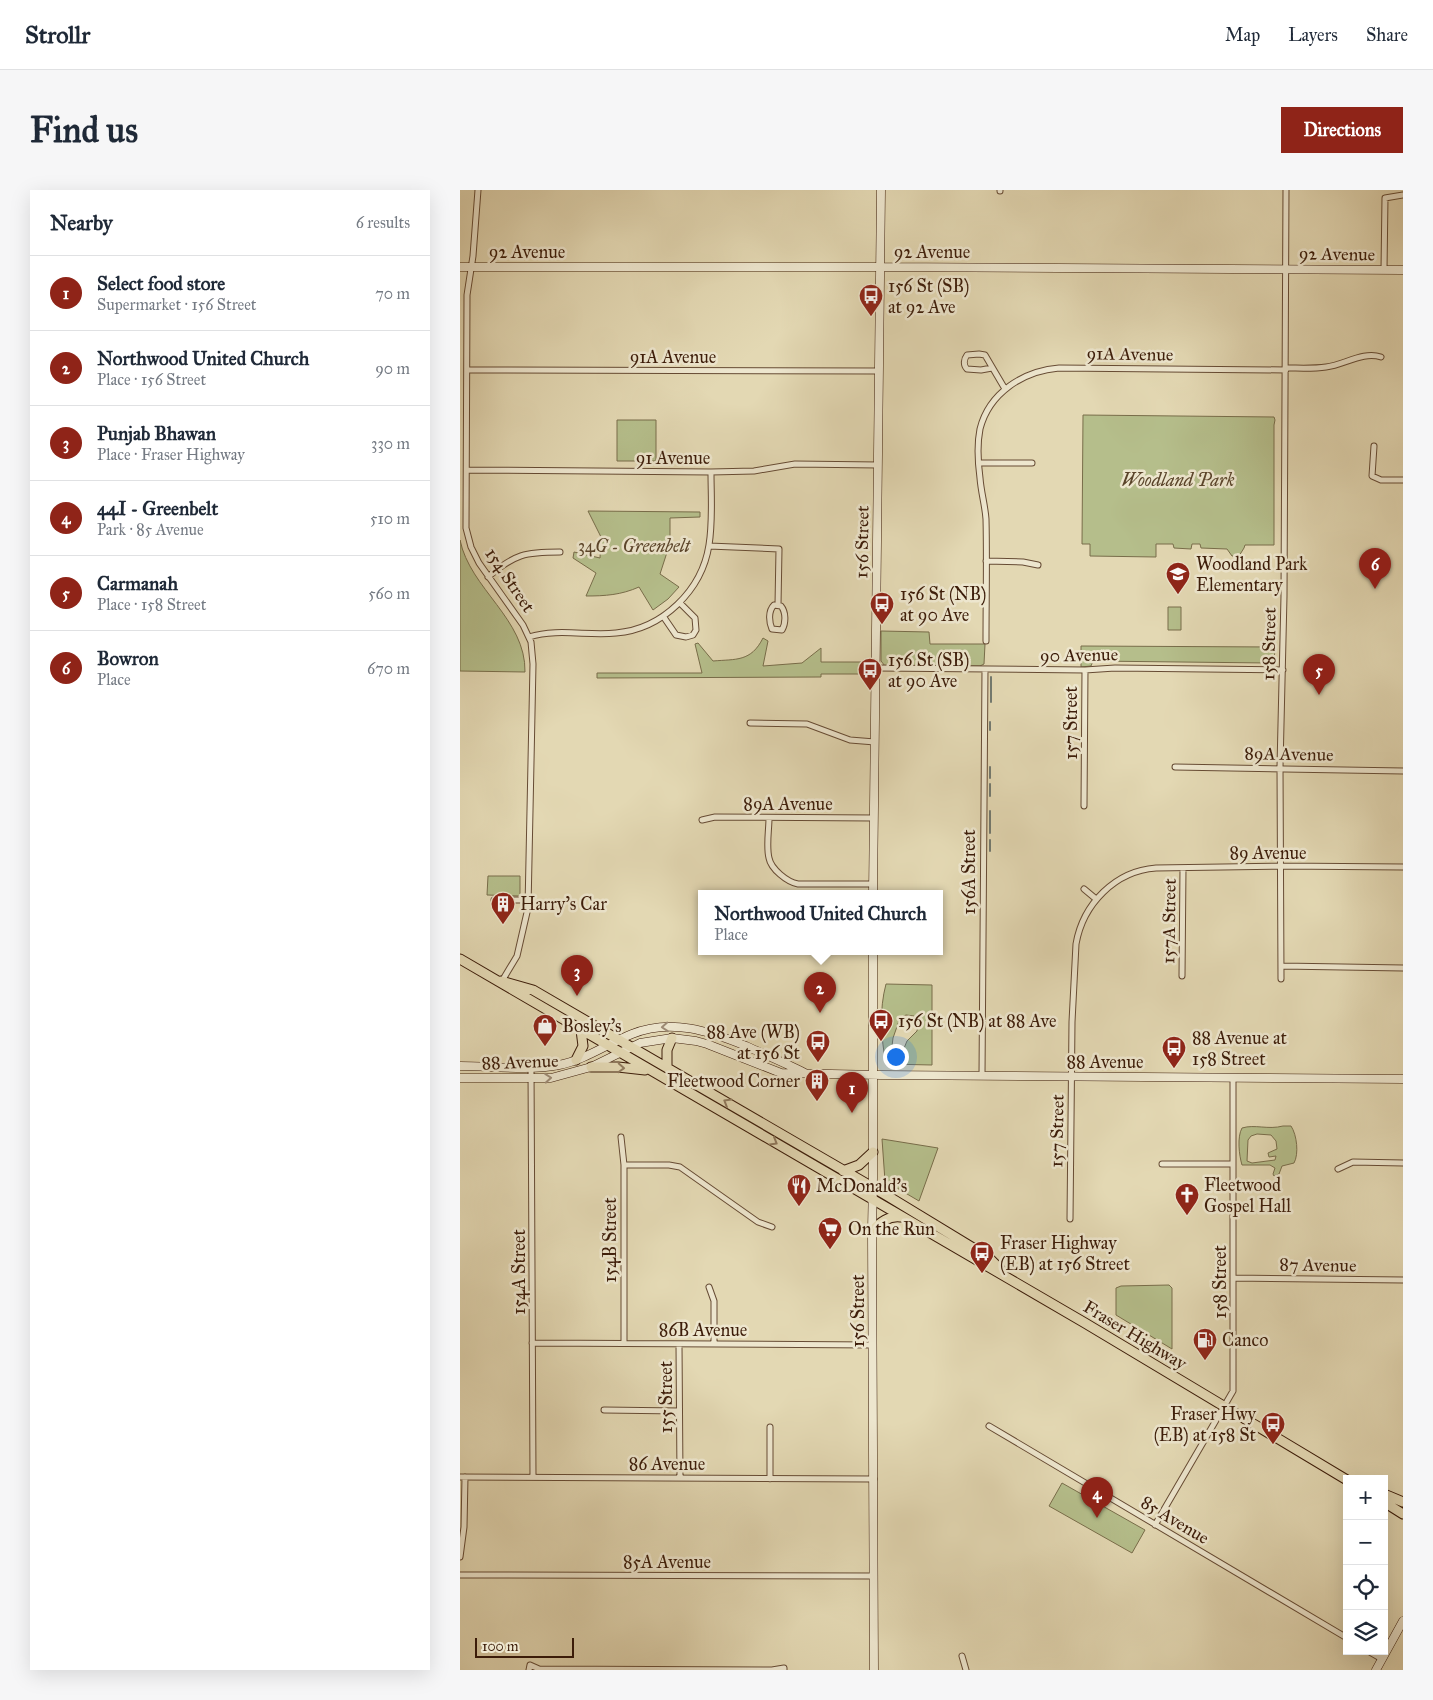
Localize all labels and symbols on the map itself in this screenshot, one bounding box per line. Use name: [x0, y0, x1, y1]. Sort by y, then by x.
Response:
street label: 92 Avenue: [489, 241, 565, 263]
street label: 92 Avenue: [894, 241, 970, 263]
street label: 92 Avenue: [1299, 242, 1375, 266]
place label: 156 St (SB) at 92 Ave: [888, 275, 969, 318]
bus stop icon: 156 St (SB) at 92 Ave: [858, 283, 884, 317]
street label: 91A Avenue: [1086, 342, 1174, 366]
street label: 91A Avenue: [630, 346, 716, 368]
street label: 91 Avenue: [636, 447, 710, 469]
park label: Woodland Park: [1121, 469, 1235, 491]
street label: 156 Street: [850, 505, 874, 579]
park label: 34G - Greenbelt: [578, 535, 692, 557]
street label: 154 Street: [480, 543, 540, 617]
pin: 6: [1359, 548, 1391, 589]
place label: Woodland Park Elementary: [1196, 553, 1308, 596]
school or university icon: Woodland Park Elementary: [1165, 561, 1191, 595]
place label: 156 St (NB) at 90 Ave: [900, 583, 986, 626]
bus stop icon: 156 St (NB) at 90 Ave: [869, 591, 895, 625]
street label: 158 Street: [1257, 606, 1281, 681]
street label: 90 Avenue: [1040, 643, 1118, 667]
place label: 156 St (SB) at 90 Ave: [888, 649, 969, 692]
pin: 5: [1303, 654, 1335, 695]
bus stop icon: 156 St (SB) at 90 Ave: [857, 657, 883, 691]
street label: 157 Street: [1060, 686, 1082, 760]
street label: 89A Avenue: [1244, 742, 1334, 766]
street label: 89A Avenue: [743, 793, 833, 815]
street label: 156A Street: [958, 829, 980, 915]
street label: 89 Avenue: [1229, 842, 1307, 864]
street label: 157A Street: [1157, 877, 1181, 964]
building icon: Harry's Car: [490, 891, 516, 925]
place label: Harry's Car: [520, 893, 607, 915]
pin: 3: [561, 955, 593, 996]
pin: 2: [804, 972, 836, 1013]
bus stop icon: 156 St (NB) at 88 Ave: [868, 1008, 894, 1042]
place label: 156 St (NB) at 88 Ave: [898, 1010, 1056, 1033]
shop icon: Bosley's: [532, 1013, 558, 1047]
place label: Bosley's: [562, 1015, 622, 1037]
place label: 88 Ave (WB) at 156 St: [707, 1021, 801, 1064]
one-way arrow: [660, 1022, 668, 1033]
place label: 88 Avenue at 158 Street: [1192, 1027, 1288, 1070]
bus stop icon: 88 Ave (WB) at 156 St: [805, 1029, 831, 1063]
bus stop icon: 88 Avenue at 158 Street: [1161, 1035, 1187, 1069]
your location: [883, 1044, 909, 1070]
street label: 88 Avenue: [481, 1050, 559, 1074]
street label: 88 Avenue: [1066, 1051, 1144, 1073]
one-way arrow: [617, 1062, 625, 1073]
building icon: Fleetwood Corner: [804, 1068, 830, 1102]
place label: Fleetwood Corner: [667, 1070, 800, 1092]
pin: 1: [836, 1072, 868, 1113]
one-way arrow: [544, 1073, 552, 1084]
street label: 157 Street: [1045, 1093, 1069, 1168]
one-way arrow: [723, 1099, 732, 1109]
one-way arrow: [768, 1135, 777, 1145]
restaurant icon: McDonald's: [786, 1173, 812, 1207]
place label: Fleetwood Gospel Hall: [1204, 1174, 1291, 1217]
place label: McDonald's: [816, 1175, 907, 1197]
church icon: Fleetwood Gospel Hall: [1174, 1182, 1200, 1216]
street label: 154B Street: [599, 1197, 621, 1283]
supermarket icon: On the Run: [817, 1216, 843, 1250]
place label: On the Run: [848, 1218, 935, 1240]
street label: 154A Street: [508, 1229, 530, 1315]
place label: Fraser Highway (EB) at 156 Street: [1000, 1232, 1130, 1276]
bus stop icon: Fraser Highway (EB) at 156 Street: [969, 1240, 995, 1274]
street label: 158 Street: [1209, 1245, 1231, 1319]
street label: 87 Avenue: [1279, 1253, 1357, 1277]
street label: 156 Street: [847, 1274, 869, 1348]
street label: Fraser Highway: [1079, 1296, 1191, 1376]
street label: 86B Avenue: [659, 1319, 747, 1341]
fuel station icon: Canco: [1192, 1327, 1218, 1361]
place label: Canco: [1222, 1329, 1268, 1351]
street label: 155 Street: [655, 1360, 677, 1433]
place label: Fraser Hwy (EB) at 158 St: [1154, 1403, 1257, 1447]
bus stop icon: Fraser Hwy (EB) at 158 St: [1260, 1411, 1286, 1445]
street label: 86 Avenue: [629, 1453, 705, 1475]
pin: 4: [1081, 1477, 1113, 1518]
street label: 85 Avenue: [1137, 1491, 1213, 1549]
street label: 85A Avenue: [623, 1551, 711, 1573]
scale bar: [475, 1635, 574, 1658]

